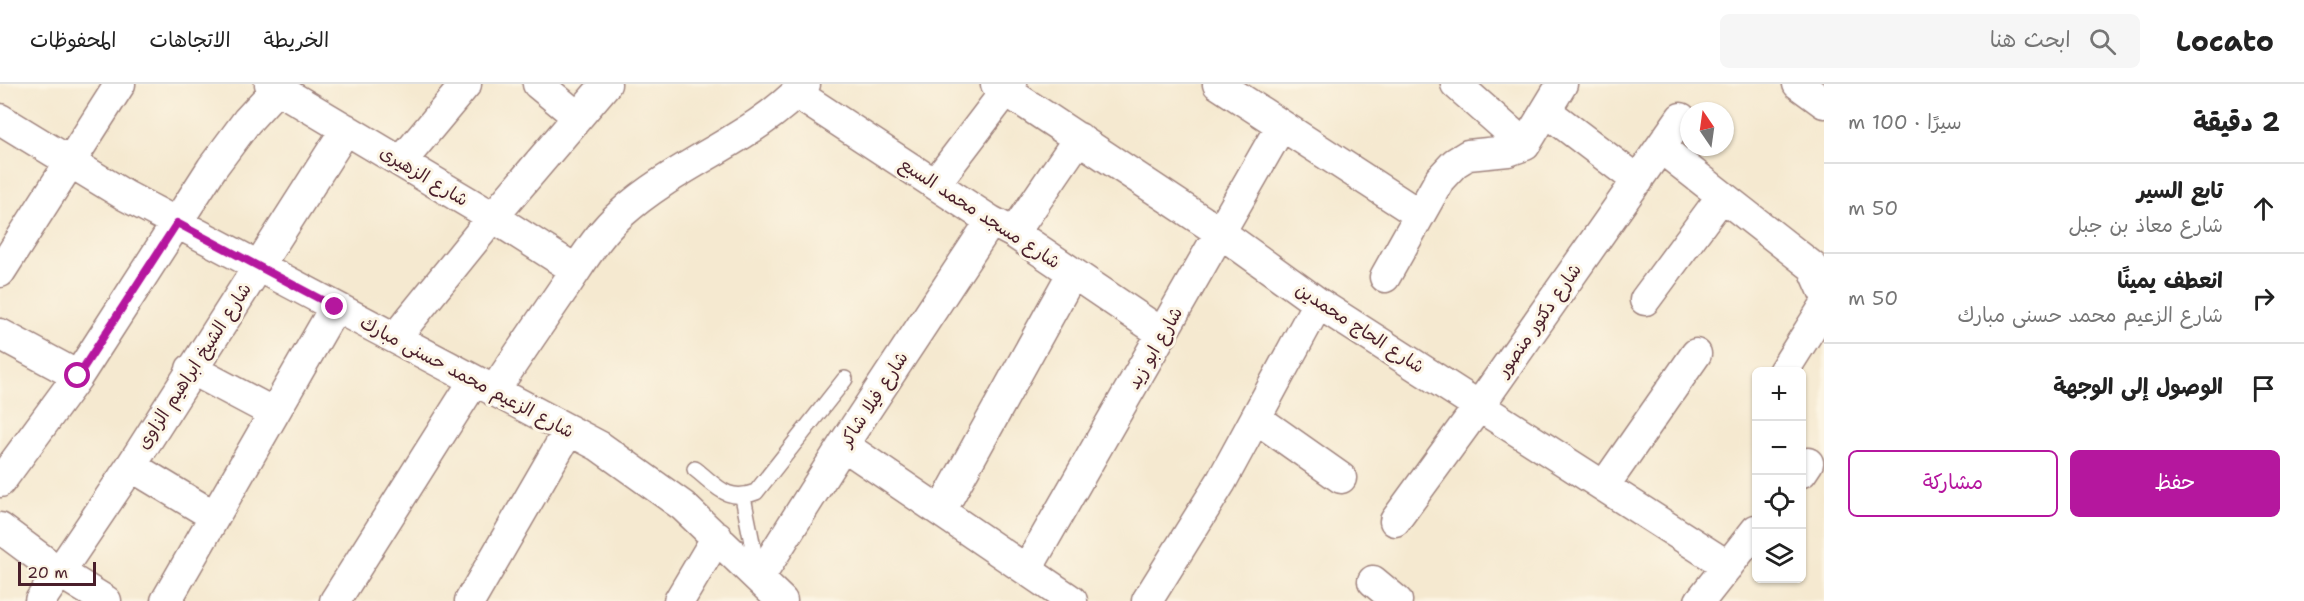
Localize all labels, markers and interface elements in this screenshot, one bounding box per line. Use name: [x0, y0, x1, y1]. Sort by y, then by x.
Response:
search box: [1720, 14, 2140, 68]
text: Locato: [2176, 22, 2274, 60]
text: ابحث هنا: [1990, 25, 2071, 54]
icon: search: [2086, 25, 2119, 58]
text: المحفوظات: [30, 26, 116, 54]
text: الاتجاهات: [149, 26, 231, 54]
text: الخريطة: [264, 26, 329, 54]
north arrow: [1680, 102, 1734, 156]
text: 2 دقيقة: [2193, 104, 2280, 139]
text: سيرًا · 100 m: [1848, 109, 1962, 135]
street label: شارع الزهيرى: [375, 140, 473, 212]
street label: شارع مسجد محمد السبع: [894, 152, 1065, 275]
text: تابع السير: [2137, 176, 2223, 205]
icon: ahead: [2247, 192, 2280, 225]
text: 50 m: [1848, 195, 1898, 221]
text: شارع معاذ بن جبل: [2069, 212, 2223, 238]
street label: شارع دكتور منصور: [1490, 259, 1587, 383]
text: انعطف يمينًا: [2117, 266, 2223, 295]
street label: شارع الحاج محمدين: [1291, 277, 1429, 379]
street label: شارع الشيخ ابراهيم الزاوى: [131, 278, 259, 455]
icon: right: [2247, 282, 2280, 315]
text: 50 m: [1848, 285, 1898, 311]
route end: [321, 293, 347, 319]
street label: شارع ابو زيد: [1122, 302, 1188, 394]
text: شارع الزعيم محمد حسنى مبارك: [1958, 302, 2223, 328]
street label: شارع الزعيم محمد حسنى مبارك: [355, 310, 578, 445]
street label: شارع فيلا شاكر: [833, 347, 914, 453]
route start: [64, 362, 90, 388]
map controls: [1752, 367, 1806, 583]
button: +: [1752, 367, 1806, 421]
text: الوصول إلى الوجهة: [2053, 372, 2223, 401]
icon: arrive: [2247, 372, 2280, 405]
button: −: [1752, 421, 1806, 475]
button: مشاركة: [1848, 450, 2058, 517]
button: حفظ: [2070, 450, 2280, 517]
button: locate: [1752, 475, 1806, 529]
button: layers: [1752, 529, 1806, 583]
scale bar: [18, 559, 96, 586]
text: 20 m: [27, 562, 68, 583]

